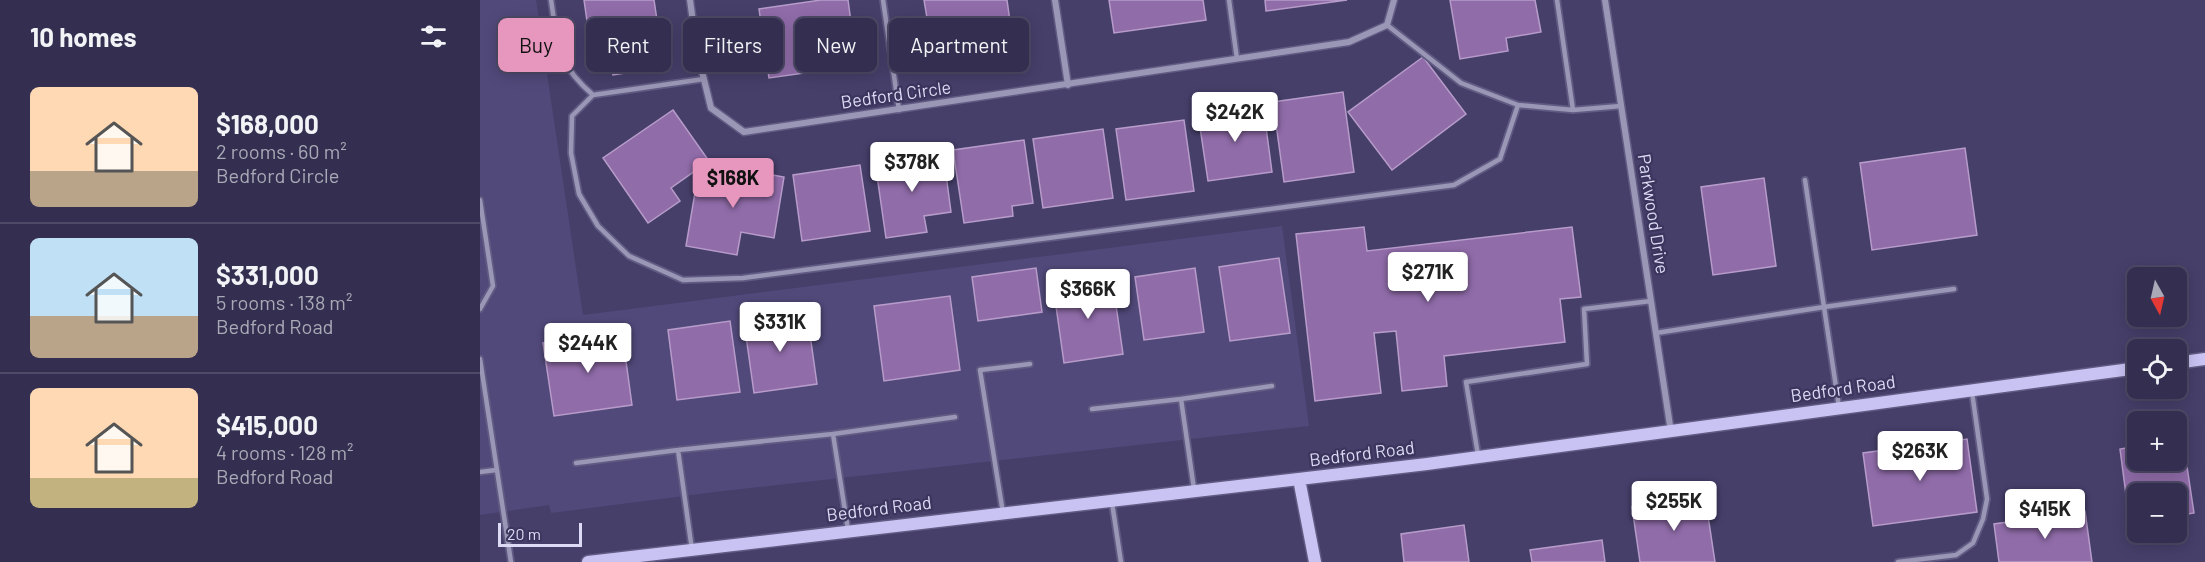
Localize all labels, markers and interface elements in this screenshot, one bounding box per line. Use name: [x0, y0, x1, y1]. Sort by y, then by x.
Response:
chip: Buy: [498, 18, 574, 72]
chip: Rent: [586, 18, 671, 72]
chip: Filters: [683, 18, 783, 72]
chip: New: [795, 18, 877, 72]
chip: Apartment: [889, 18, 1029, 72]
icon: filters: [417, 20, 450, 53]
text: 10 homes: [30, 21, 137, 52]
street label: Bedford Circle: [839, 75, 952, 113]
pin: $242K: [1193, 92, 1277, 143]
text: $242K: [1206, 99, 1264, 123]
text: $168,000: [216, 108, 319, 139]
icon: home: [78, 111, 150, 183]
text: 2 rooms · 60 m²: [216, 139, 347, 163]
pin: $378K: [870, 142, 954, 193]
text: $378K: [884, 149, 940, 173]
street label: Parkwood Drive: [1634, 152, 1674, 275]
pin: $168K: [691, 158, 775, 209]
text: Bedford Circle: [216, 163, 339, 187]
text: $168K: [707, 165, 759, 189]
pin: $271K: [1386, 252, 1470, 303]
text: $331,000: [216, 259, 319, 290]
text: $271K: [1402, 259, 1454, 283]
icon: home: [78, 262, 150, 334]
north arrow: [2127, 267, 2187, 327]
map controls: [2127, 267, 2187, 543]
pin: $366K: [1046, 269, 1130, 320]
text: $366K: [1060, 276, 1116, 300]
text: 5 rooms · 138 m²: [216, 290, 352, 314]
pin: $331K: [738, 302, 822, 353]
text: $331K: [754, 309, 806, 333]
text: Bedford Road: [216, 314, 334, 338]
pin: $244K: [546, 323, 630, 374]
text: $244K: [558, 330, 618, 354]
button: locate: [2127, 339, 2187, 399]
street label: Bedford Road: [1789, 370, 1897, 406]
text: $415,000: [216, 409, 318, 440]
button: +: [2127, 411, 2187, 471]
icon: home: [78, 412, 150, 484]
pin: $263K: [1878, 431, 1962, 482]
street label: Bedford Road: [1308, 436, 1416, 470]
text: $263K: [1892, 438, 1948, 462]
text: 4 rooms · 128 m²: [216, 440, 354, 464]
text: Bedford Road: [216, 464, 334, 488]
pin: $255K: [1632, 481, 1716, 532]
button: −: [2127, 483, 2187, 543]
text: $255K: [1646, 488, 1702, 512]
pin: $415K: [2003, 489, 2087, 540]
street label: Bedford Road: [825, 491, 933, 525]
text: $415K: [2019, 496, 2071, 520]
scale bar: [498, 520, 582, 548]
text: 20 m: [507, 524, 541, 543]

